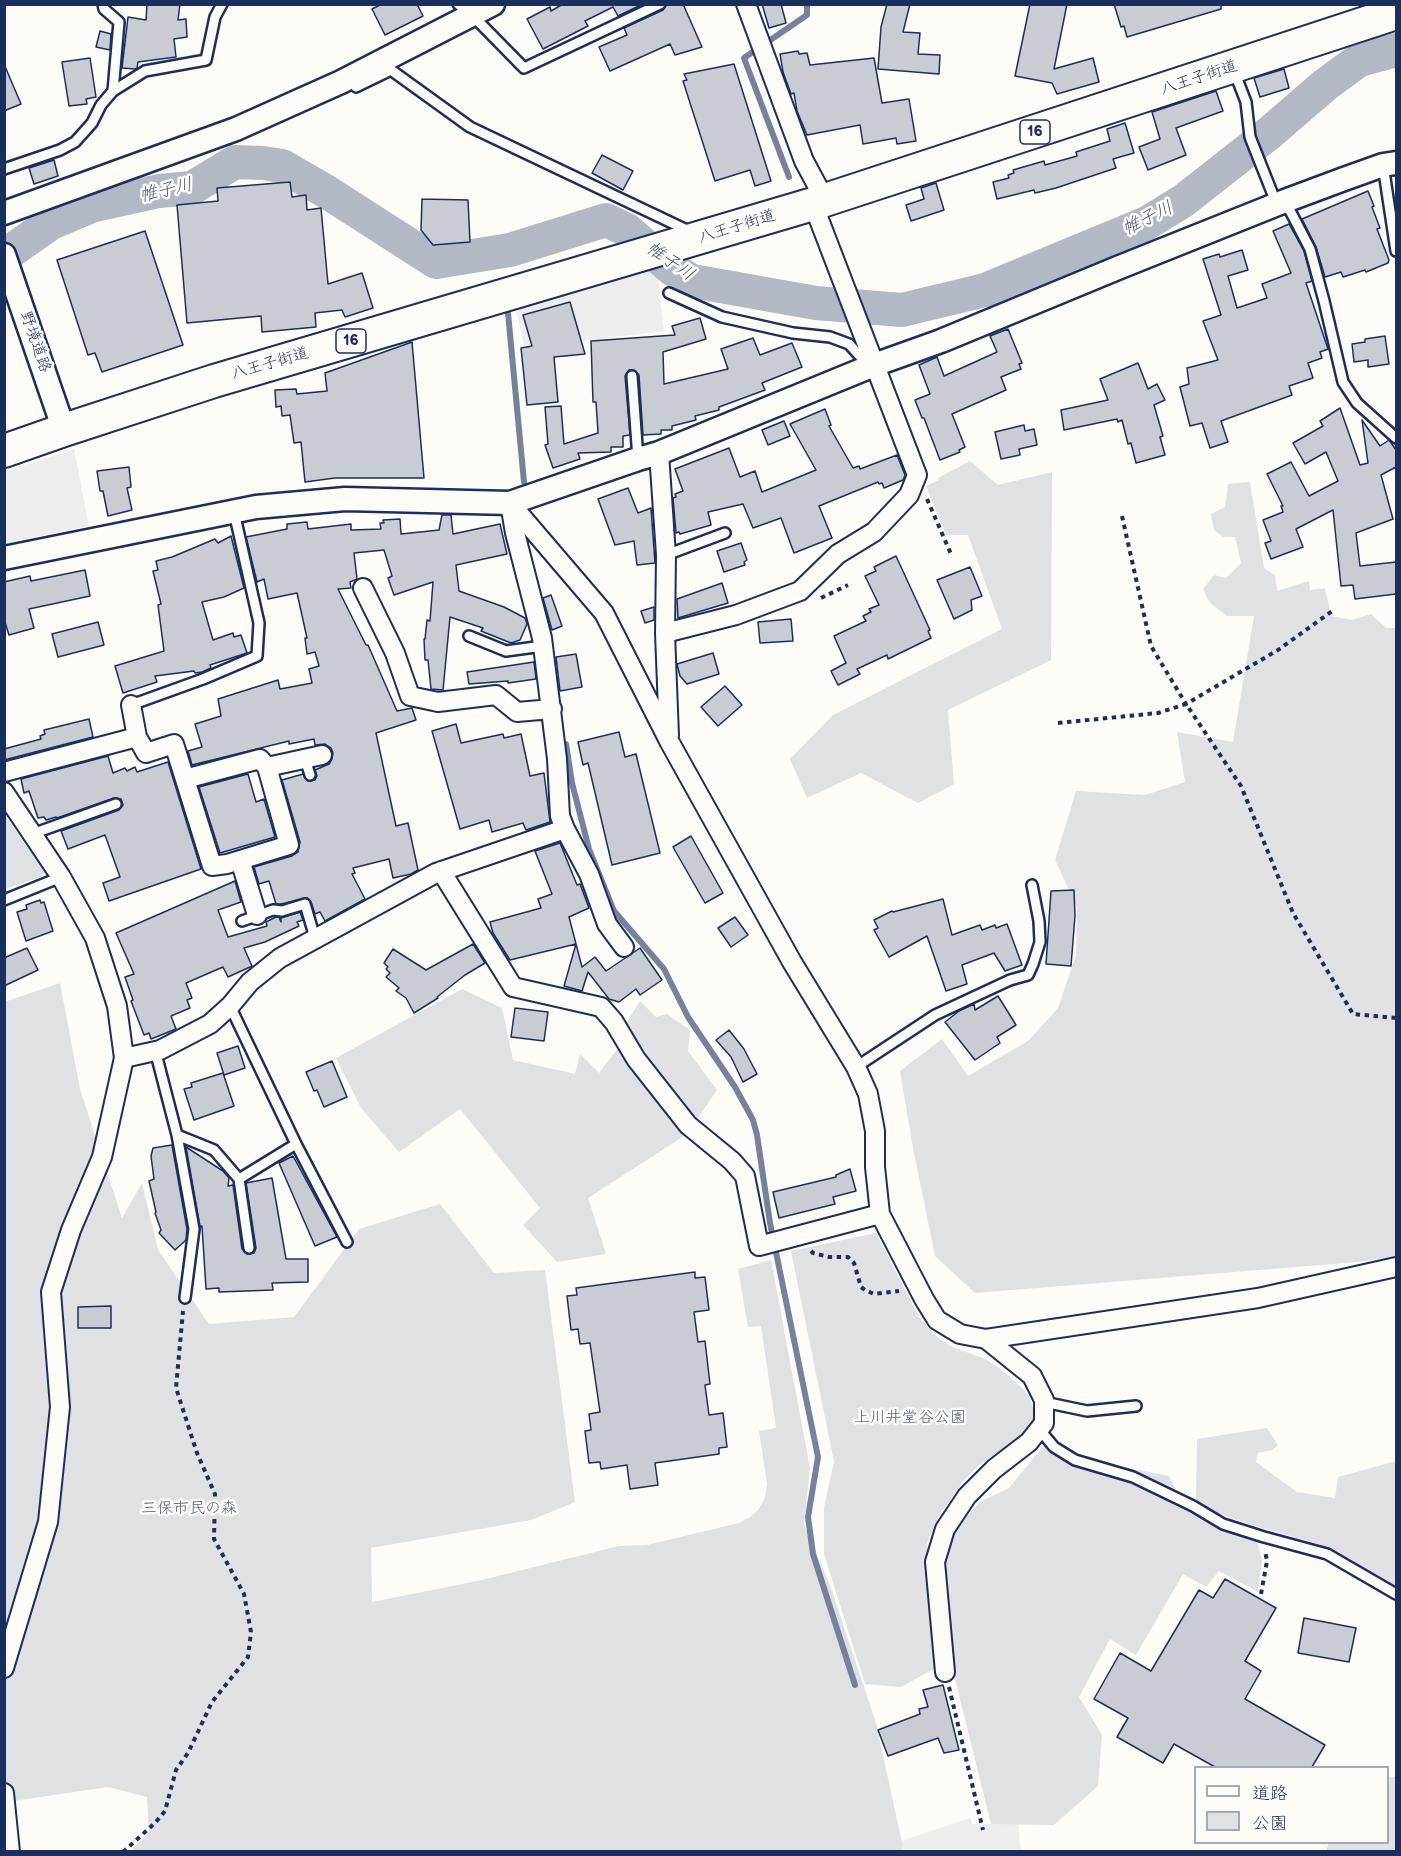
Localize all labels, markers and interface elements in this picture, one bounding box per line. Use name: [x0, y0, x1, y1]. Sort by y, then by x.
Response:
street label: 八王子街道: [1158, 57, 1240, 99]
road number: 16: [1020, 120, 1050, 144]
water label: 帷子川: [137, 174, 195, 208]
water label: 帷子川: [1119, 197, 1177, 241]
street label: 八王子街道: [696, 206, 778, 248]
water label: 帷子川: [642, 238, 698, 286]
street label: 野境道路: [16, 309, 54, 375]
road number: 16: [336, 329, 366, 353]
street label: 八王子街道: [229, 344, 311, 384]
park label: 上川井堂谷公園: [854, 1408, 966, 1428]
park label: 三保市民の森: [141, 1499, 237, 1519]
legend: [1194, 1766, 1389, 1844]
text: 道路: [1252, 1783, 1288, 1804]
text: 公園: [1252, 1813, 1288, 1834]

